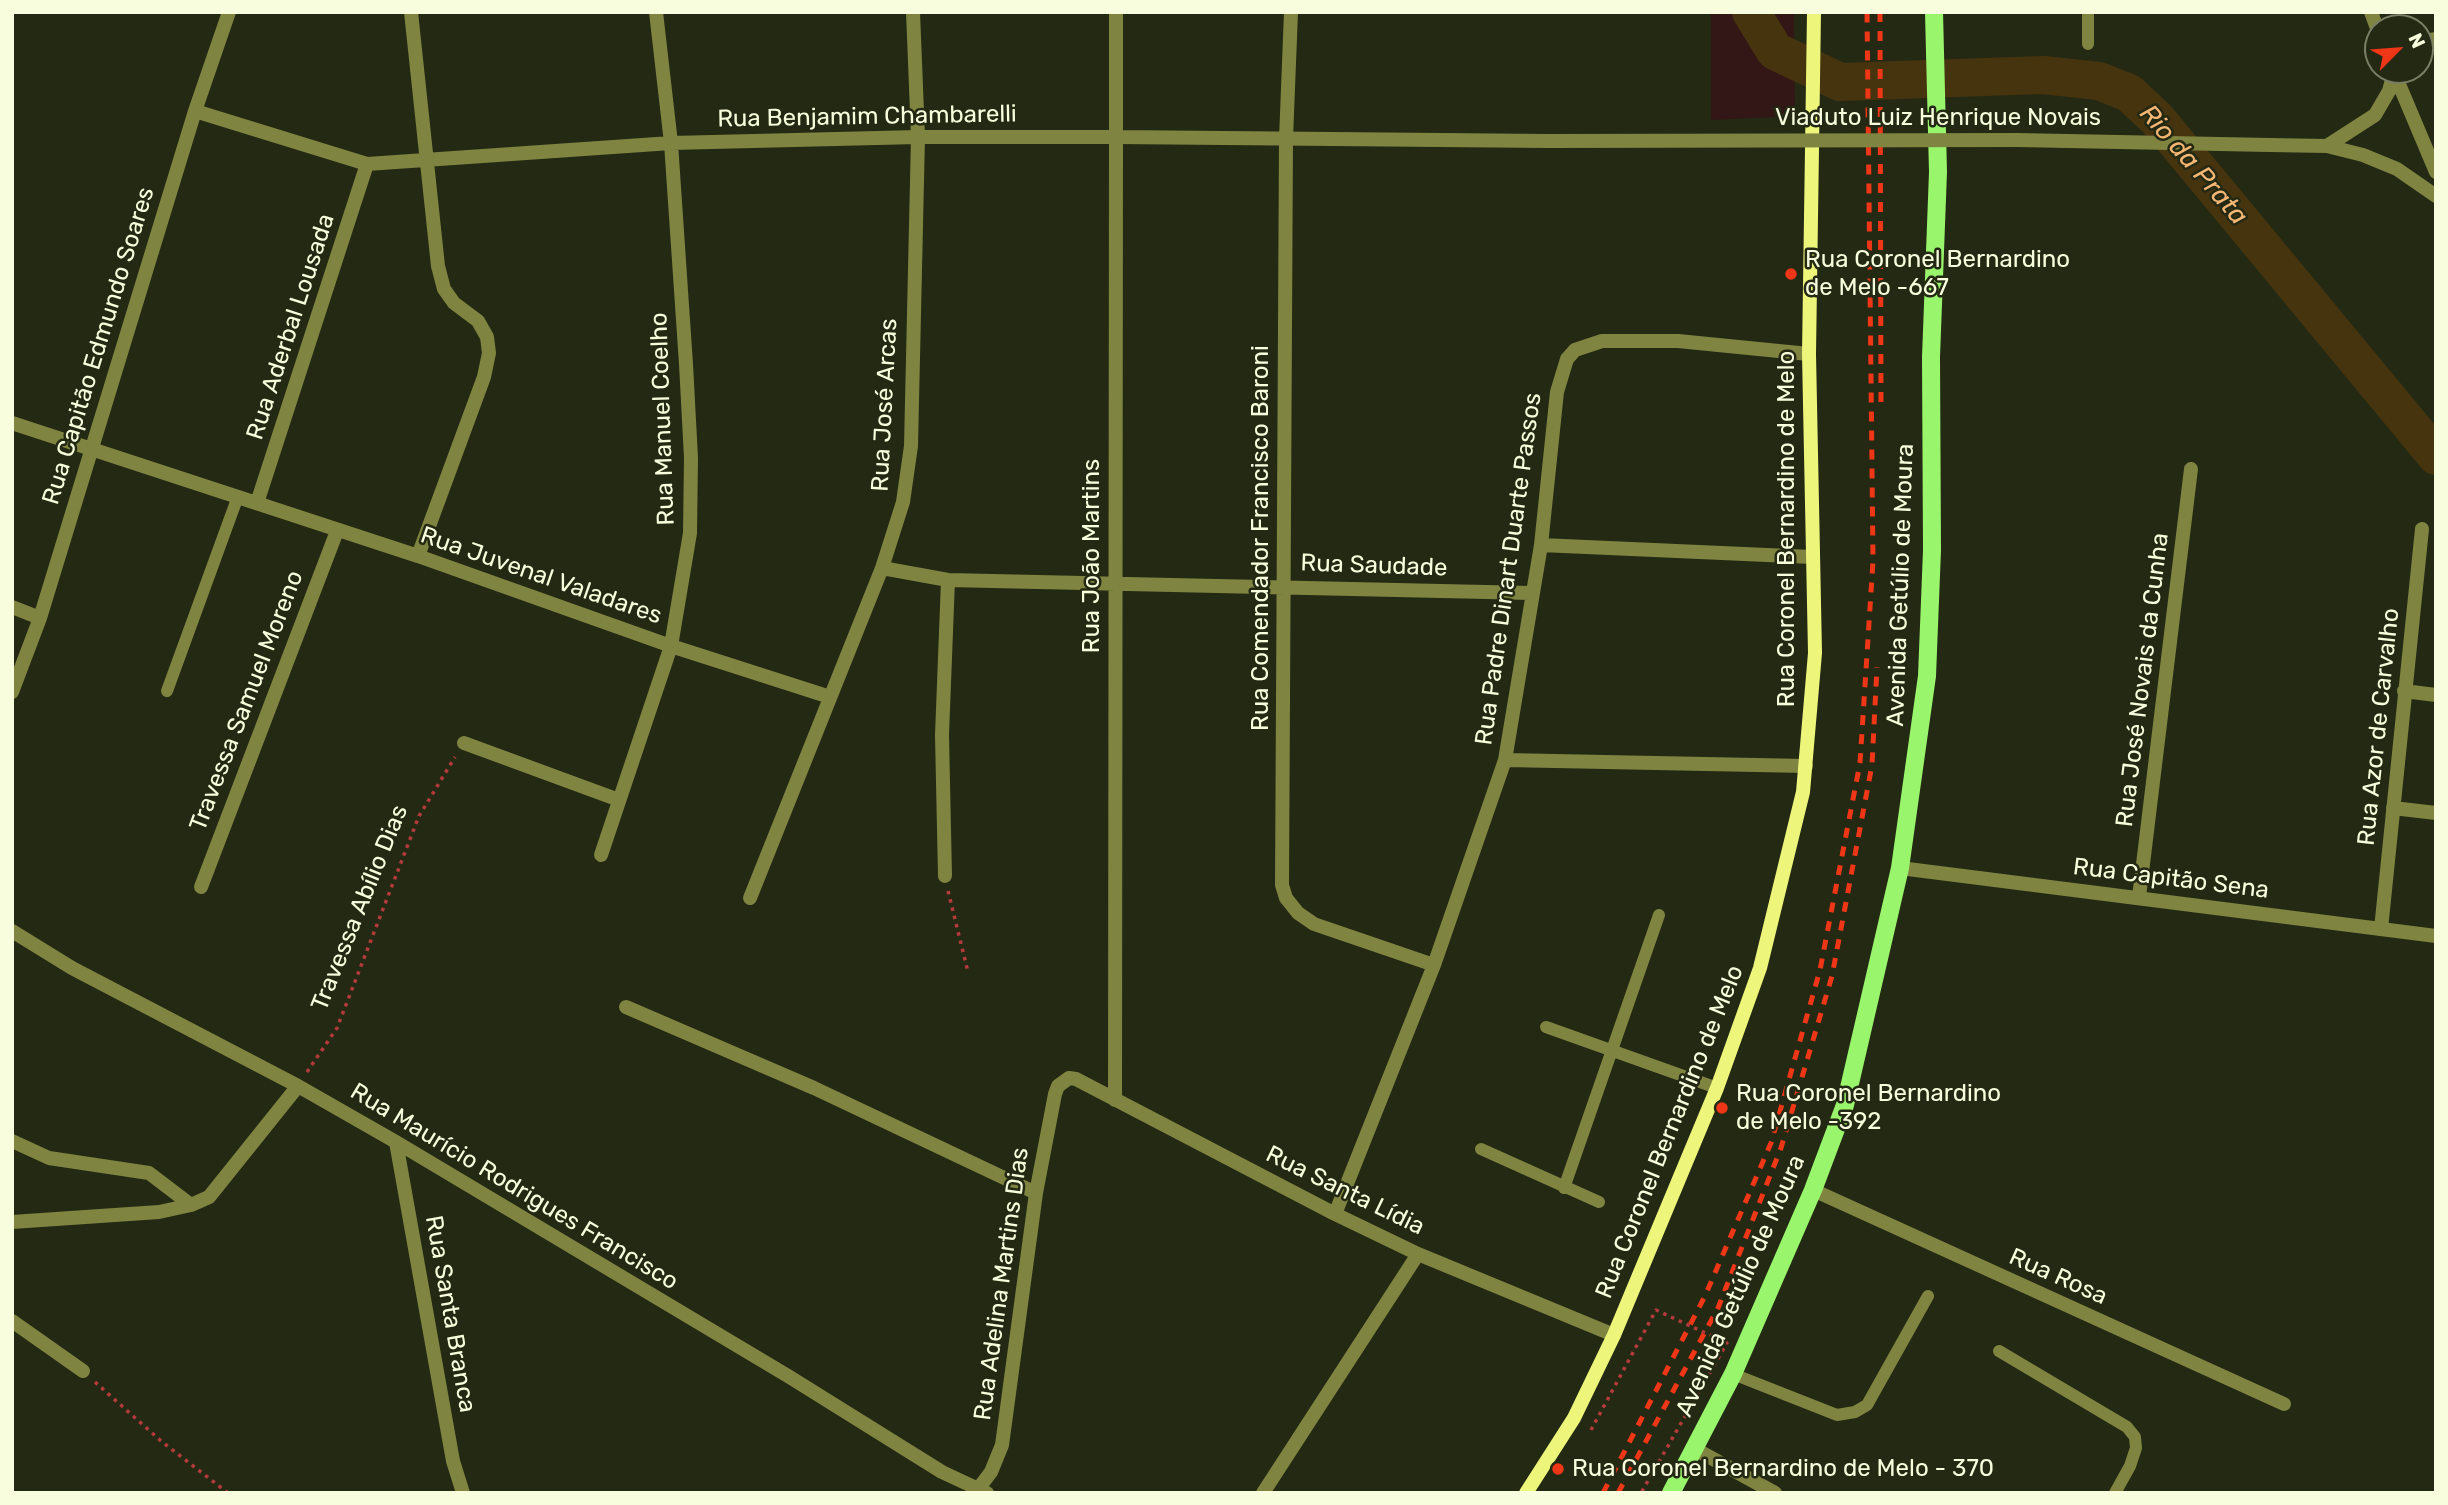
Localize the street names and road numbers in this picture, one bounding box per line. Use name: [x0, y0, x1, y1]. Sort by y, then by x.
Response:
street label: Rua Benjamim Chambarelli: [717, 100, 1017, 134]
street label: Viaduto Luiz Henrique Novais: [1775, 104, 2101, 132]
street label: Rua Capitão Edmundo Soares: [37, 184, 161, 508]
street label: Rua Aderbal Lousada: [241, 210, 341, 444]
street label: Rua Manuel Coelho: [645, 312, 681, 526]
street label: Rua José Arcas: [866, 318, 904, 492]
street label: Rua Comendador Francisco Baroni: [1247, 345, 1275, 731]
street label: Rua Coronel Bernardino de Melo: [1773, 351, 1801, 707]
street label: Rua Padre Dinart Duarte Passos: [1470, 391, 1548, 747]
street label: Avenida Getúlio de Moura: [1882, 443, 1920, 727]
street label: Rua João Martins: [1078, 459, 1106, 653]
street label: Rua Juvenal Valadares: [416, 521, 666, 631]
street label: Rua José Novais da Cunha: [2111, 531, 2175, 829]
street label: Rua Saudade: [1300, 549, 1448, 583]
street label: Travessa Samuel Moreno: [184, 567, 310, 835]
street label: Rua Azor de Carvalho: [2352, 607, 2406, 847]
street label: Travessa Abílio Dias: [306, 801, 414, 1015]
street label: Rua Capitão Sena: [2071, 853, 2271, 905]
street label: Rua Coronel Bernardino de Melo: [1590, 961, 1750, 1303]
street label: Rua Maurício Rodrigues Francisco: [345, 1077, 683, 1297]
street label: Rua Santa Lídia: [1261, 1140, 1429, 1242]
street label: Rua Adelina Martins Dias: [969, 1146, 1035, 1422]
street label: Avenida Getúlio de Moura: [1670, 1151, 1812, 1421]
street label: Rua Santa Branca: [418, 1213, 482, 1415]
street label: Rua Rosa: [2005, 1243, 2111, 1311]

